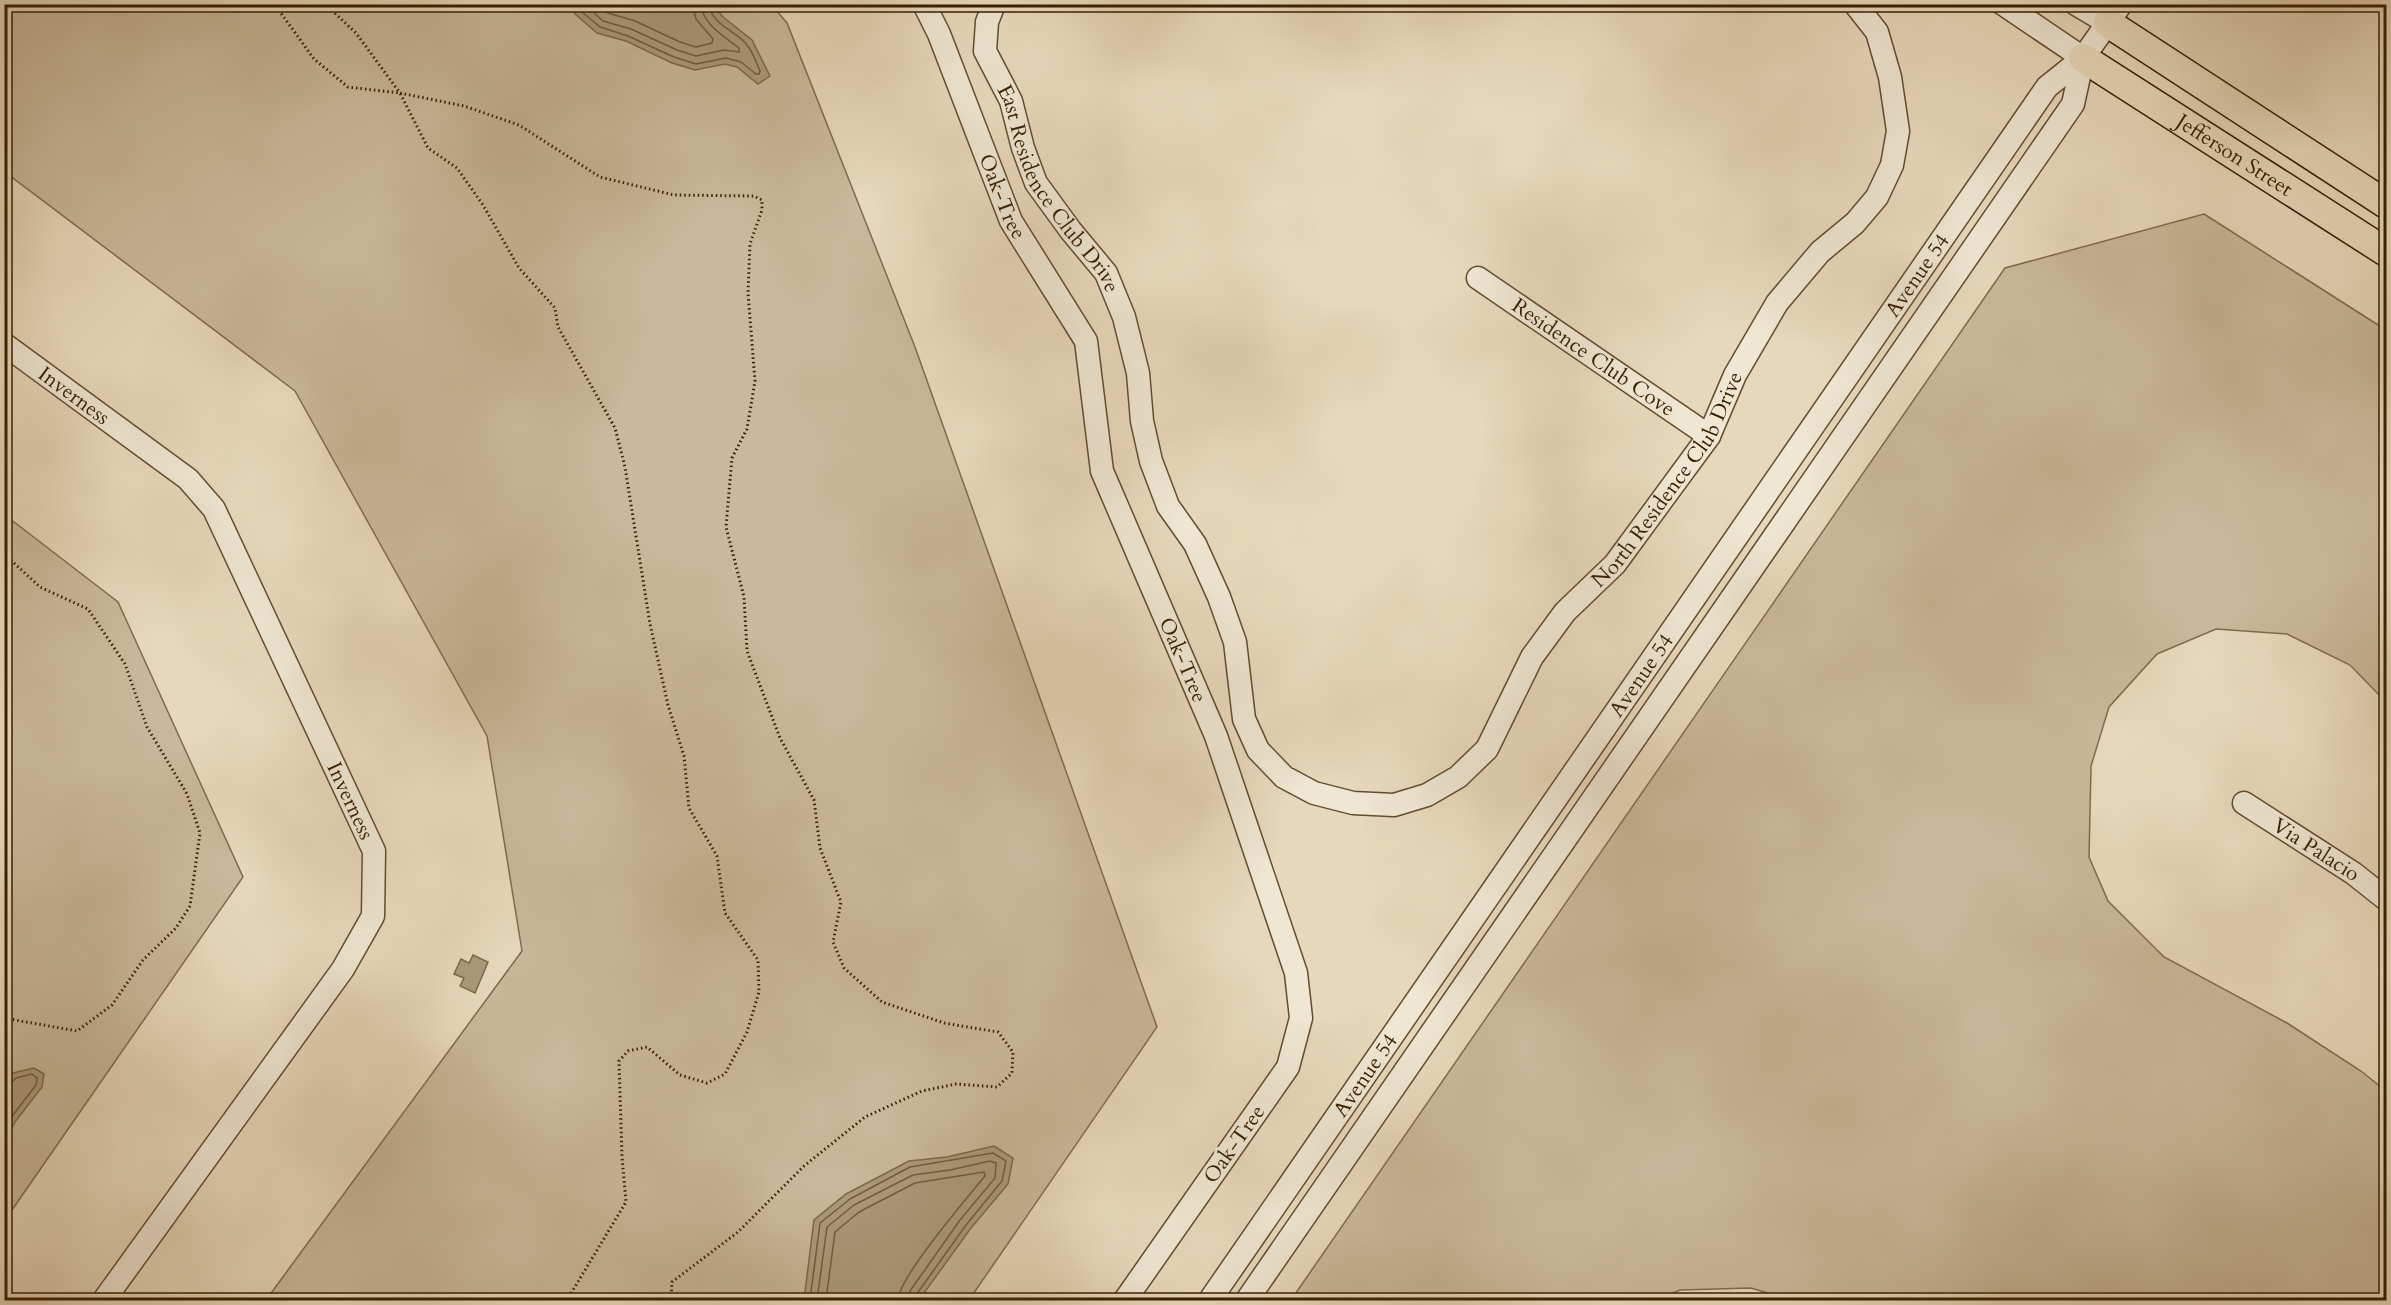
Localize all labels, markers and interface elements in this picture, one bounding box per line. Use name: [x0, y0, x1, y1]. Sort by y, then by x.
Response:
street label: East Residence Club Drive: [990, 79, 1126, 297]
street label: Jefferson Street: [2168, 106, 2298, 204]
street label: Oak-Tree: [972, 150, 1033, 245]
street label: Avenue 54: [1878, 228, 1957, 323]
street label: Residence Club Cove: [1506, 291, 1681, 424]
street label: Inverness: [32, 360, 116, 432]
street label: North Residence Club Drive: [1585, 367, 1750, 594]
street label: Oak-Tree: [1152, 613, 1214, 707]
street label: Avenue 54: [1602, 628, 1681, 723]
street label: Inverness: [319, 757, 381, 844]
street label: Via Palacio: [2267, 811, 2366, 888]
street label: Avenue 54: [1326, 1028, 1405, 1123]
street label: Oak-Tree: [1197, 1099, 1272, 1189]

